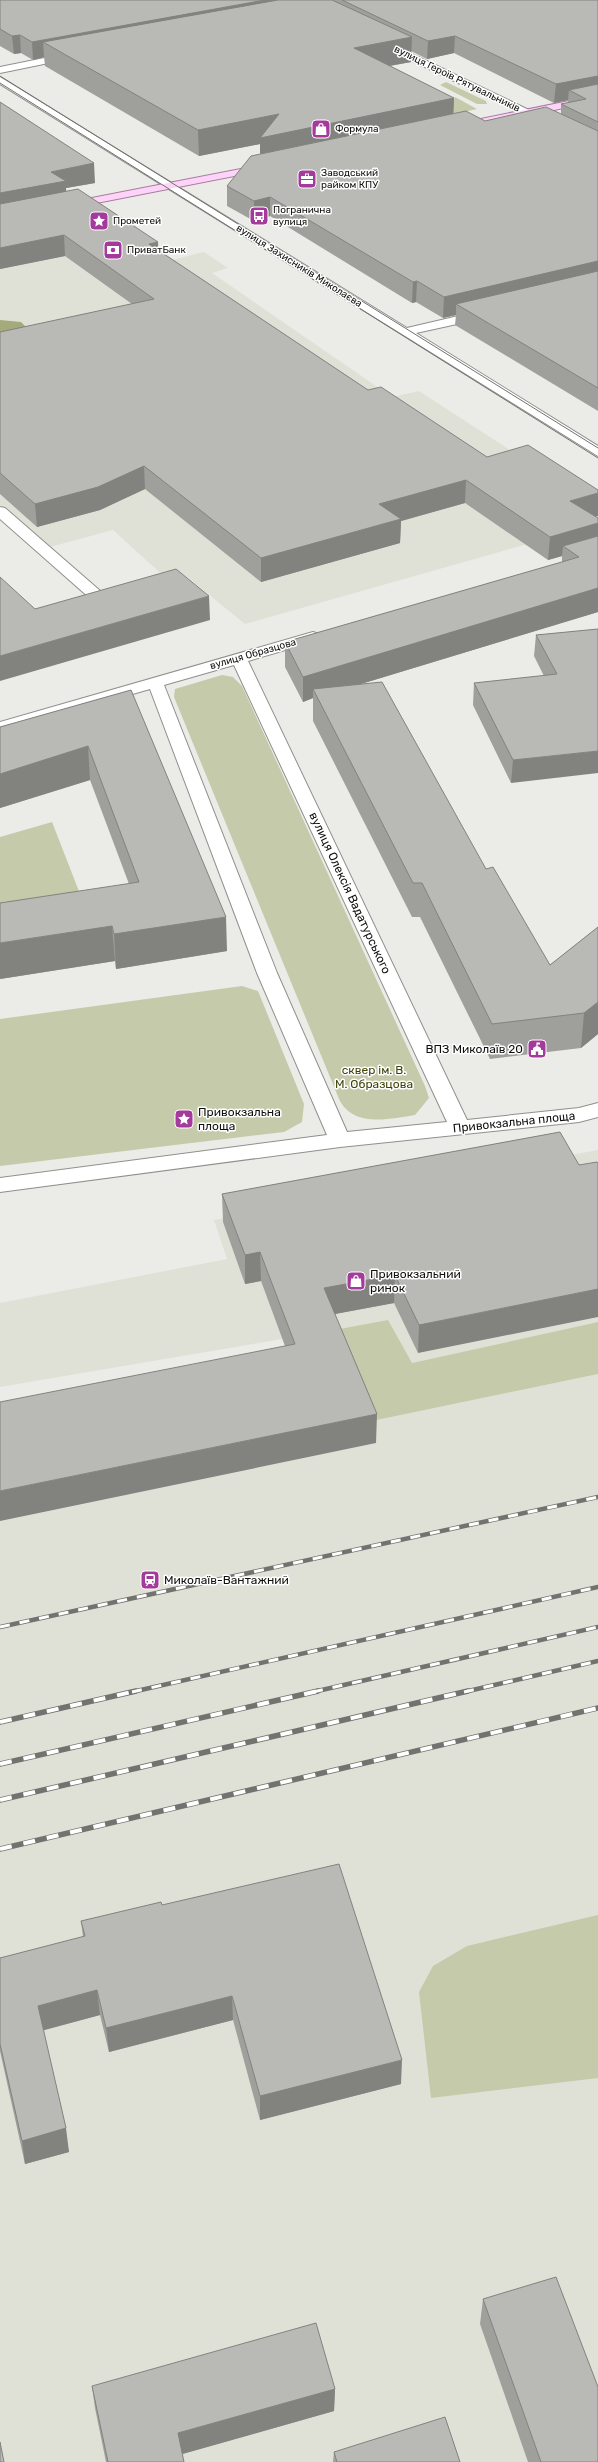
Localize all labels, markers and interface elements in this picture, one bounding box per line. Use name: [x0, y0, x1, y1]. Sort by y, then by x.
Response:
street label: вулиця Героїв Рятувальників: [392, 43, 522, 115]
shop icon: Формула: [310, 118, 332, 140]
place label: Формула: [335, 123, 379, 135]
place label: Заводський райком КПУ: [321, 167, 378, 191]
office icon: Заводський райком КПУ: [296, 168, 318, 190]
place label: Погранична вулиця: [273, 204, 331, 228]
bus stop icon: Погранична вулиця: [248, 205, 270, 227]
place icon: Прометей: [88, 210, 110, 232]
place label: Прометей: [113, 215, 161, 227]
street label: вулиця Захисників Миколаєва: [234, 222, 364, 310]
bank icon: ПриватБанк: [102, 239, 124, 261]
place label: ПриватБанк: [127, 244, 186, 256]
street label: вулиця Образцова: [209, 636, 297, 672]
street label: вулиця Олексія Вадатурського: [306, 810, 394, 976]
public building icon: ВПЗ Миколаїв 20: [526, 1038, 548, 1060]
place label: ВПЗ Миколаїв 20: [425, 1042, 523, 1056]
park label: сквер ім. В. М. Образцова: [335, 1063, 413, 1091]
place label: Привокзальна площа: [198, 1105, 281, 1133]
place icon: Привокзальна площа: [173, 1108, 195, 1130]
street label: Привокзальна площа: [452, 1109, 576, 1135]
place label: Привокзальний ринок: [370, 1267, 461, 1295]
shop icon: Привокзальний ринок: [345, 1270, 367, 1292]
station icon: Миколаїв-Вантажний: [139, 1569, 161, 1591]
place label: Миколаїв-Вантажний: [164, 1573, 289, 1587]

